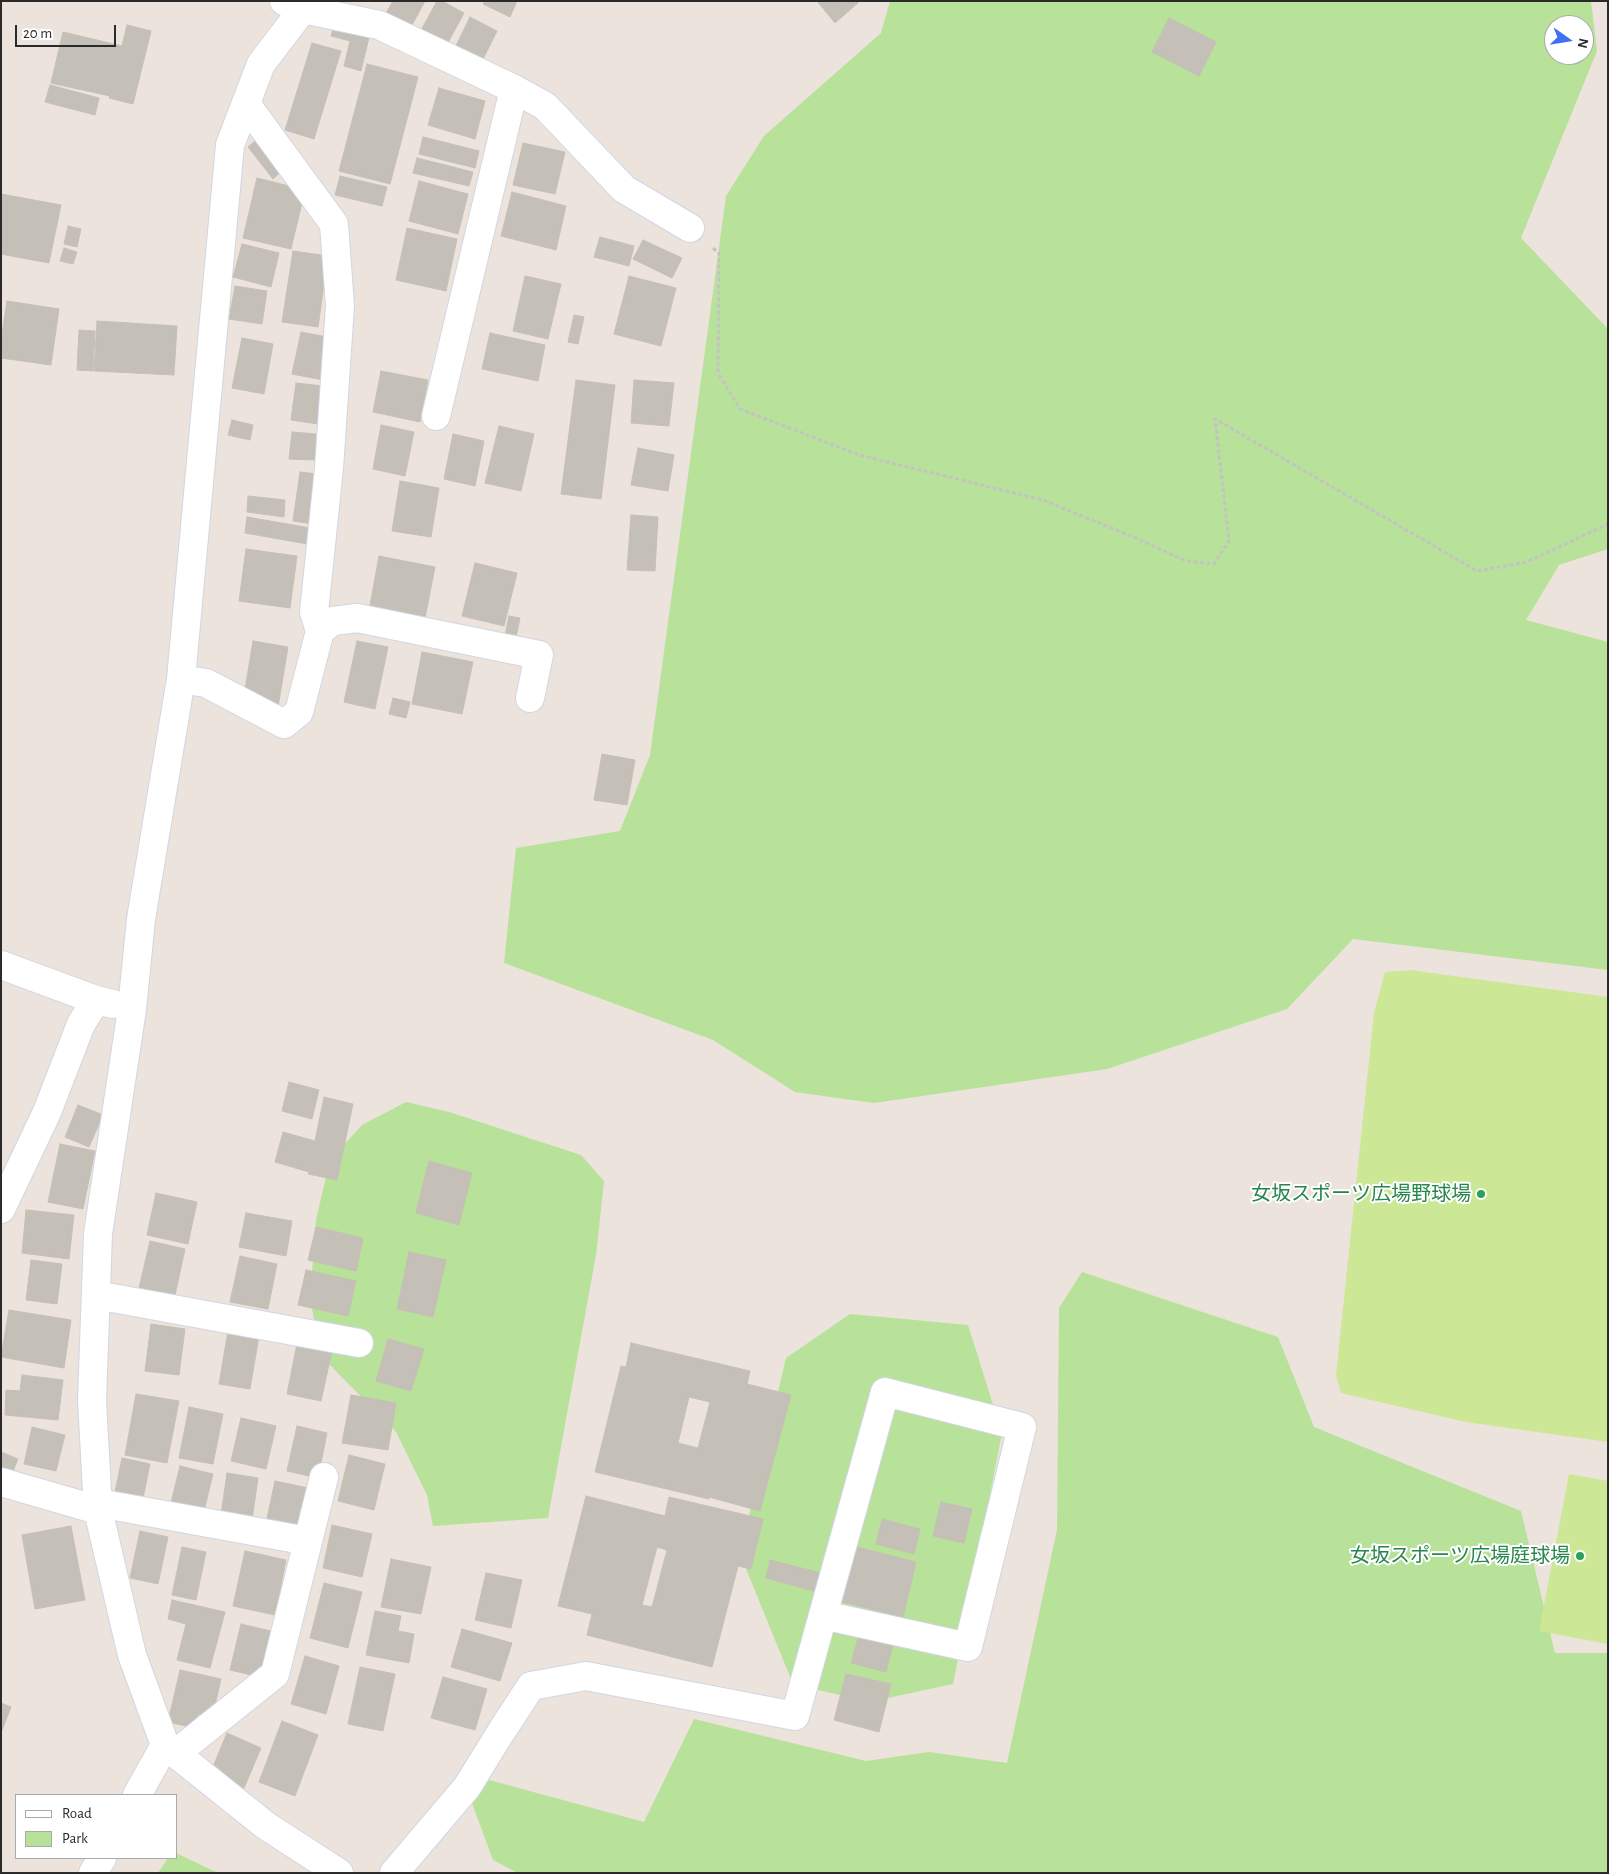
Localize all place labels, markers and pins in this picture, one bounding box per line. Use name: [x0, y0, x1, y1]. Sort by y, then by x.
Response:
place label: 女坂スポーツ広場野球場: [1251, 1182, 1471, 1206]
marker: 女坂スポーツ広場野球場: [1475, 1188, 1487, 1200]
place label: 女坂スポーツ広場庭球場: [1350, 1544, 1570, 1568]
marker: 女坂スポーツ広場庭球場: [1574, 1550, 1586, 1562]

